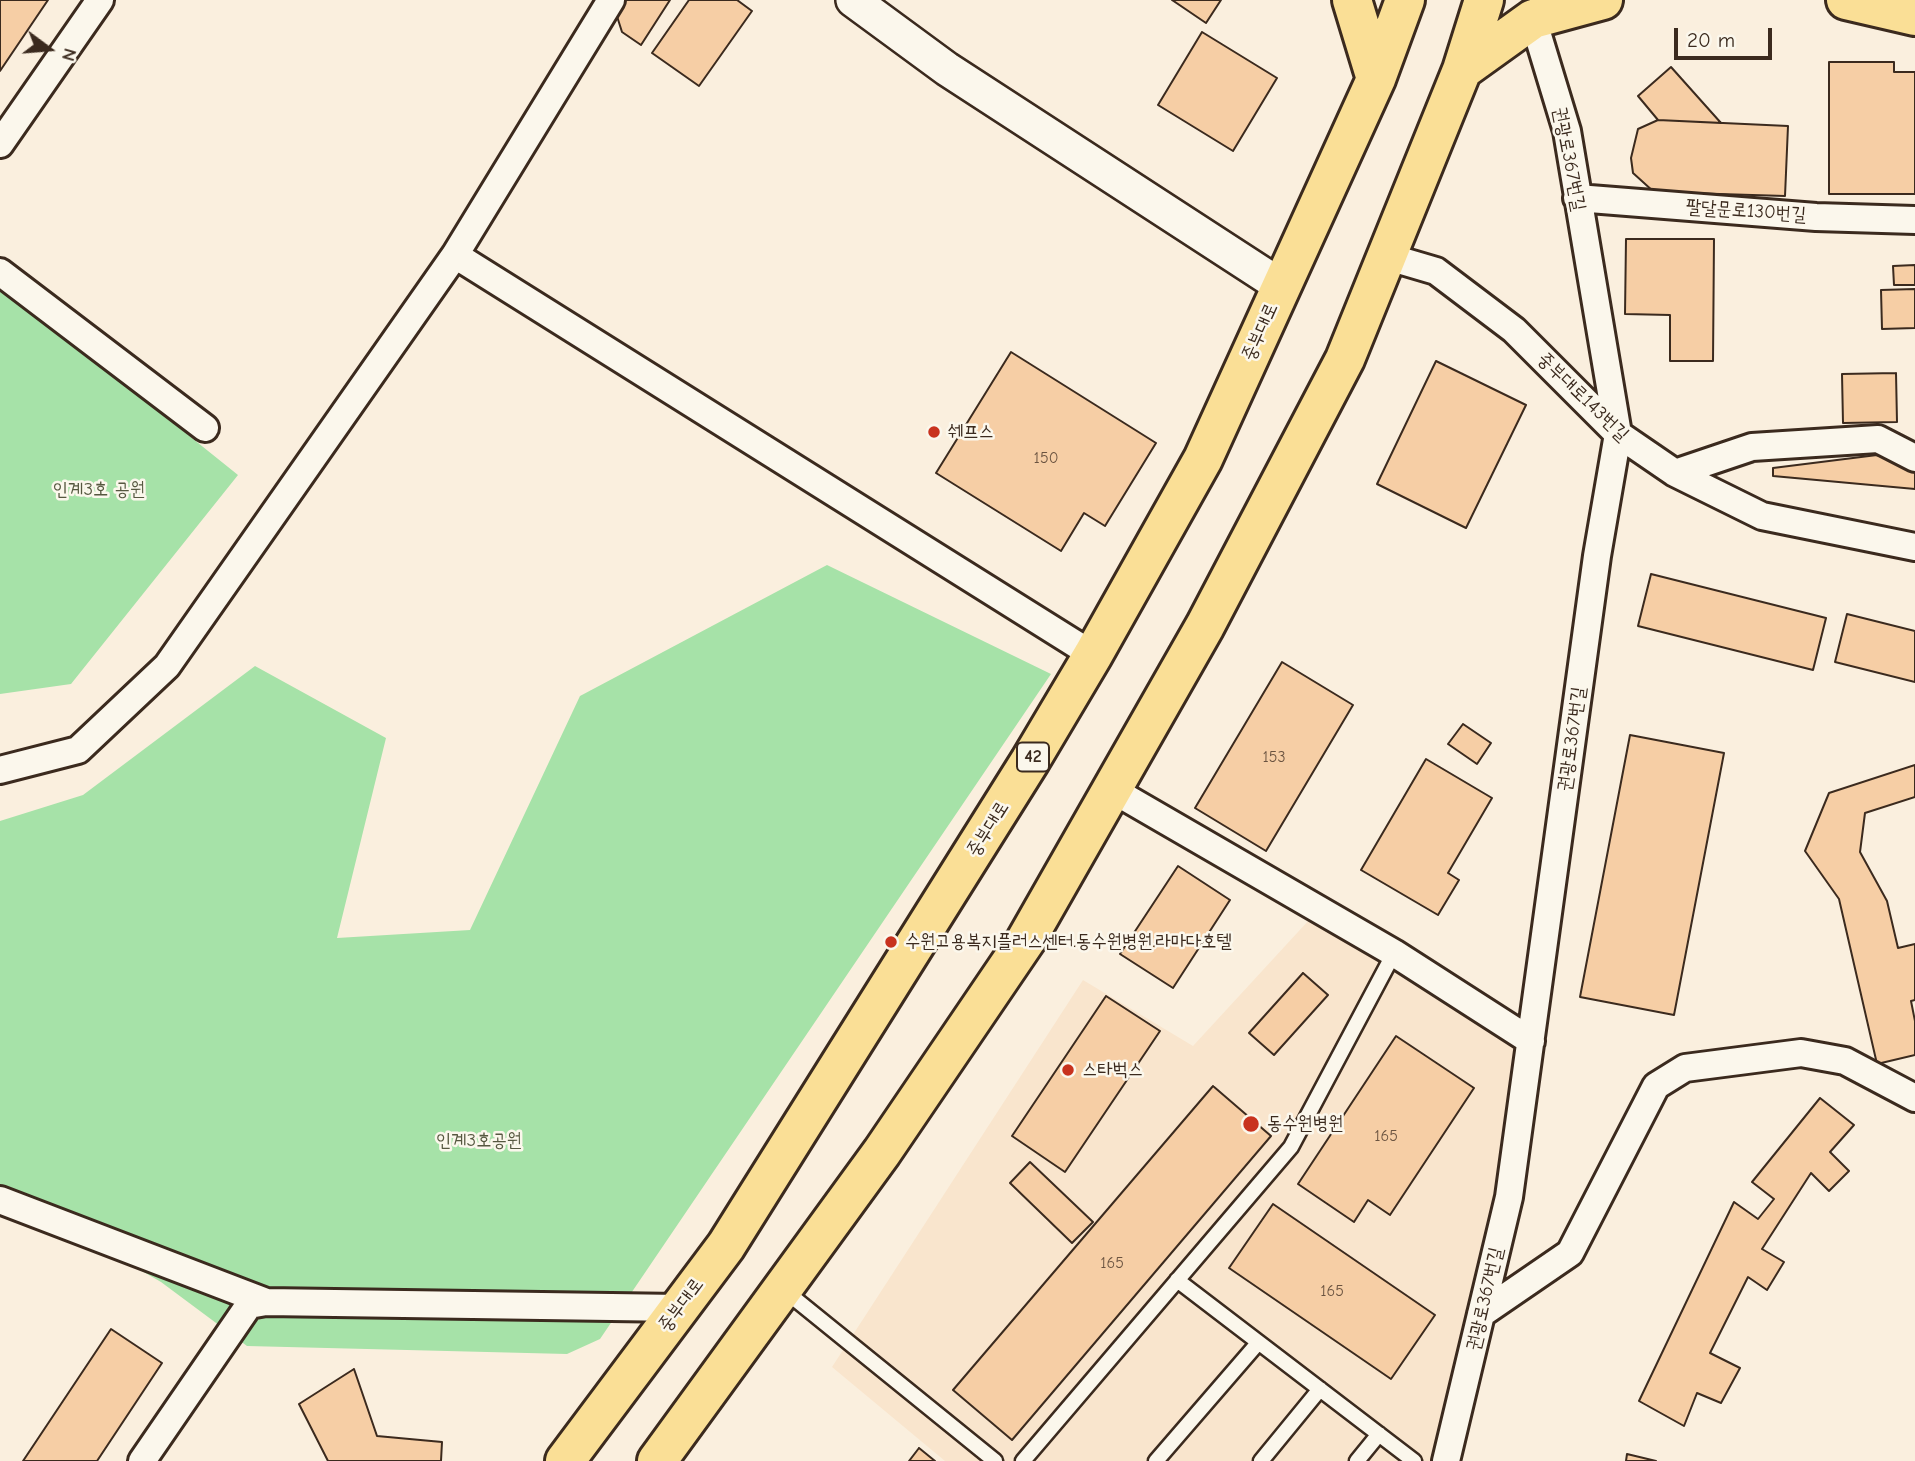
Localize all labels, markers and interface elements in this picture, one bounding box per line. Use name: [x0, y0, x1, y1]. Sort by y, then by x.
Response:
north arrow: [14, 14, 84, 84]
scale bar: [1677, 14, 1775, 58]
text: 20 m: [1687, 28, 1735, 52]
text: N: [57, 46, 81, 64]
street label: 권광로367번길: [1548, 105, 1590, 213]
street label: 팔달문로130번길: [1685, 195, 1807, 227]
street label: 중부대로: [1237, 299, 1283, 365]
street label: 중부대로143번길: [1533, 348, 1633, 446]
place label: 쉐프스: [948, 421, 994, 443]
marker: 쉐프스: [926, 424, 942, 440]
house number: 150: [1034, 448, 1058, 468]
park label: 인계3호 공원: [53, 479, 145, 501]
street label: 권광로367번길: [1553, 685, 1591, 793]
road number: 42: [1017, 742, 1049, 772]
house number: 153: [1262, 747, 1286, 767]
street label: 중부대로: [962, 797, 1014, 861]
place label: 수원고용복지플러스센터.동수원병원.라마다호텔: [905, 931, 1232, 953]
marker: 수원고용복지플러스센터.동수원병원.라마다호텔: [883, 934, 899, 950]
place label: 스타벅스: [1082, 1059, 1143, 1081]
marker: 스타벅스: [1060, 1062, 1076, 1078]
place label: 동수원병원: [1267, 1113, 1343, 1135]
marker: 동수원병원: [1241, 1114, 1261, 1134]
house number: 165: [1374, 1126, 1398, 1146]
park label: 인계3호공원: [436, 1130, 522, 1152]
street label: 권광로367번길: [1462, 1245, 1508, 1353]
house number: 165: [1100, 1253, 1124, 1273]
street label: 중부대로: [653, 1274, 709, 1336]
house number: 165: [1320, 1281, 1344, 1301]

